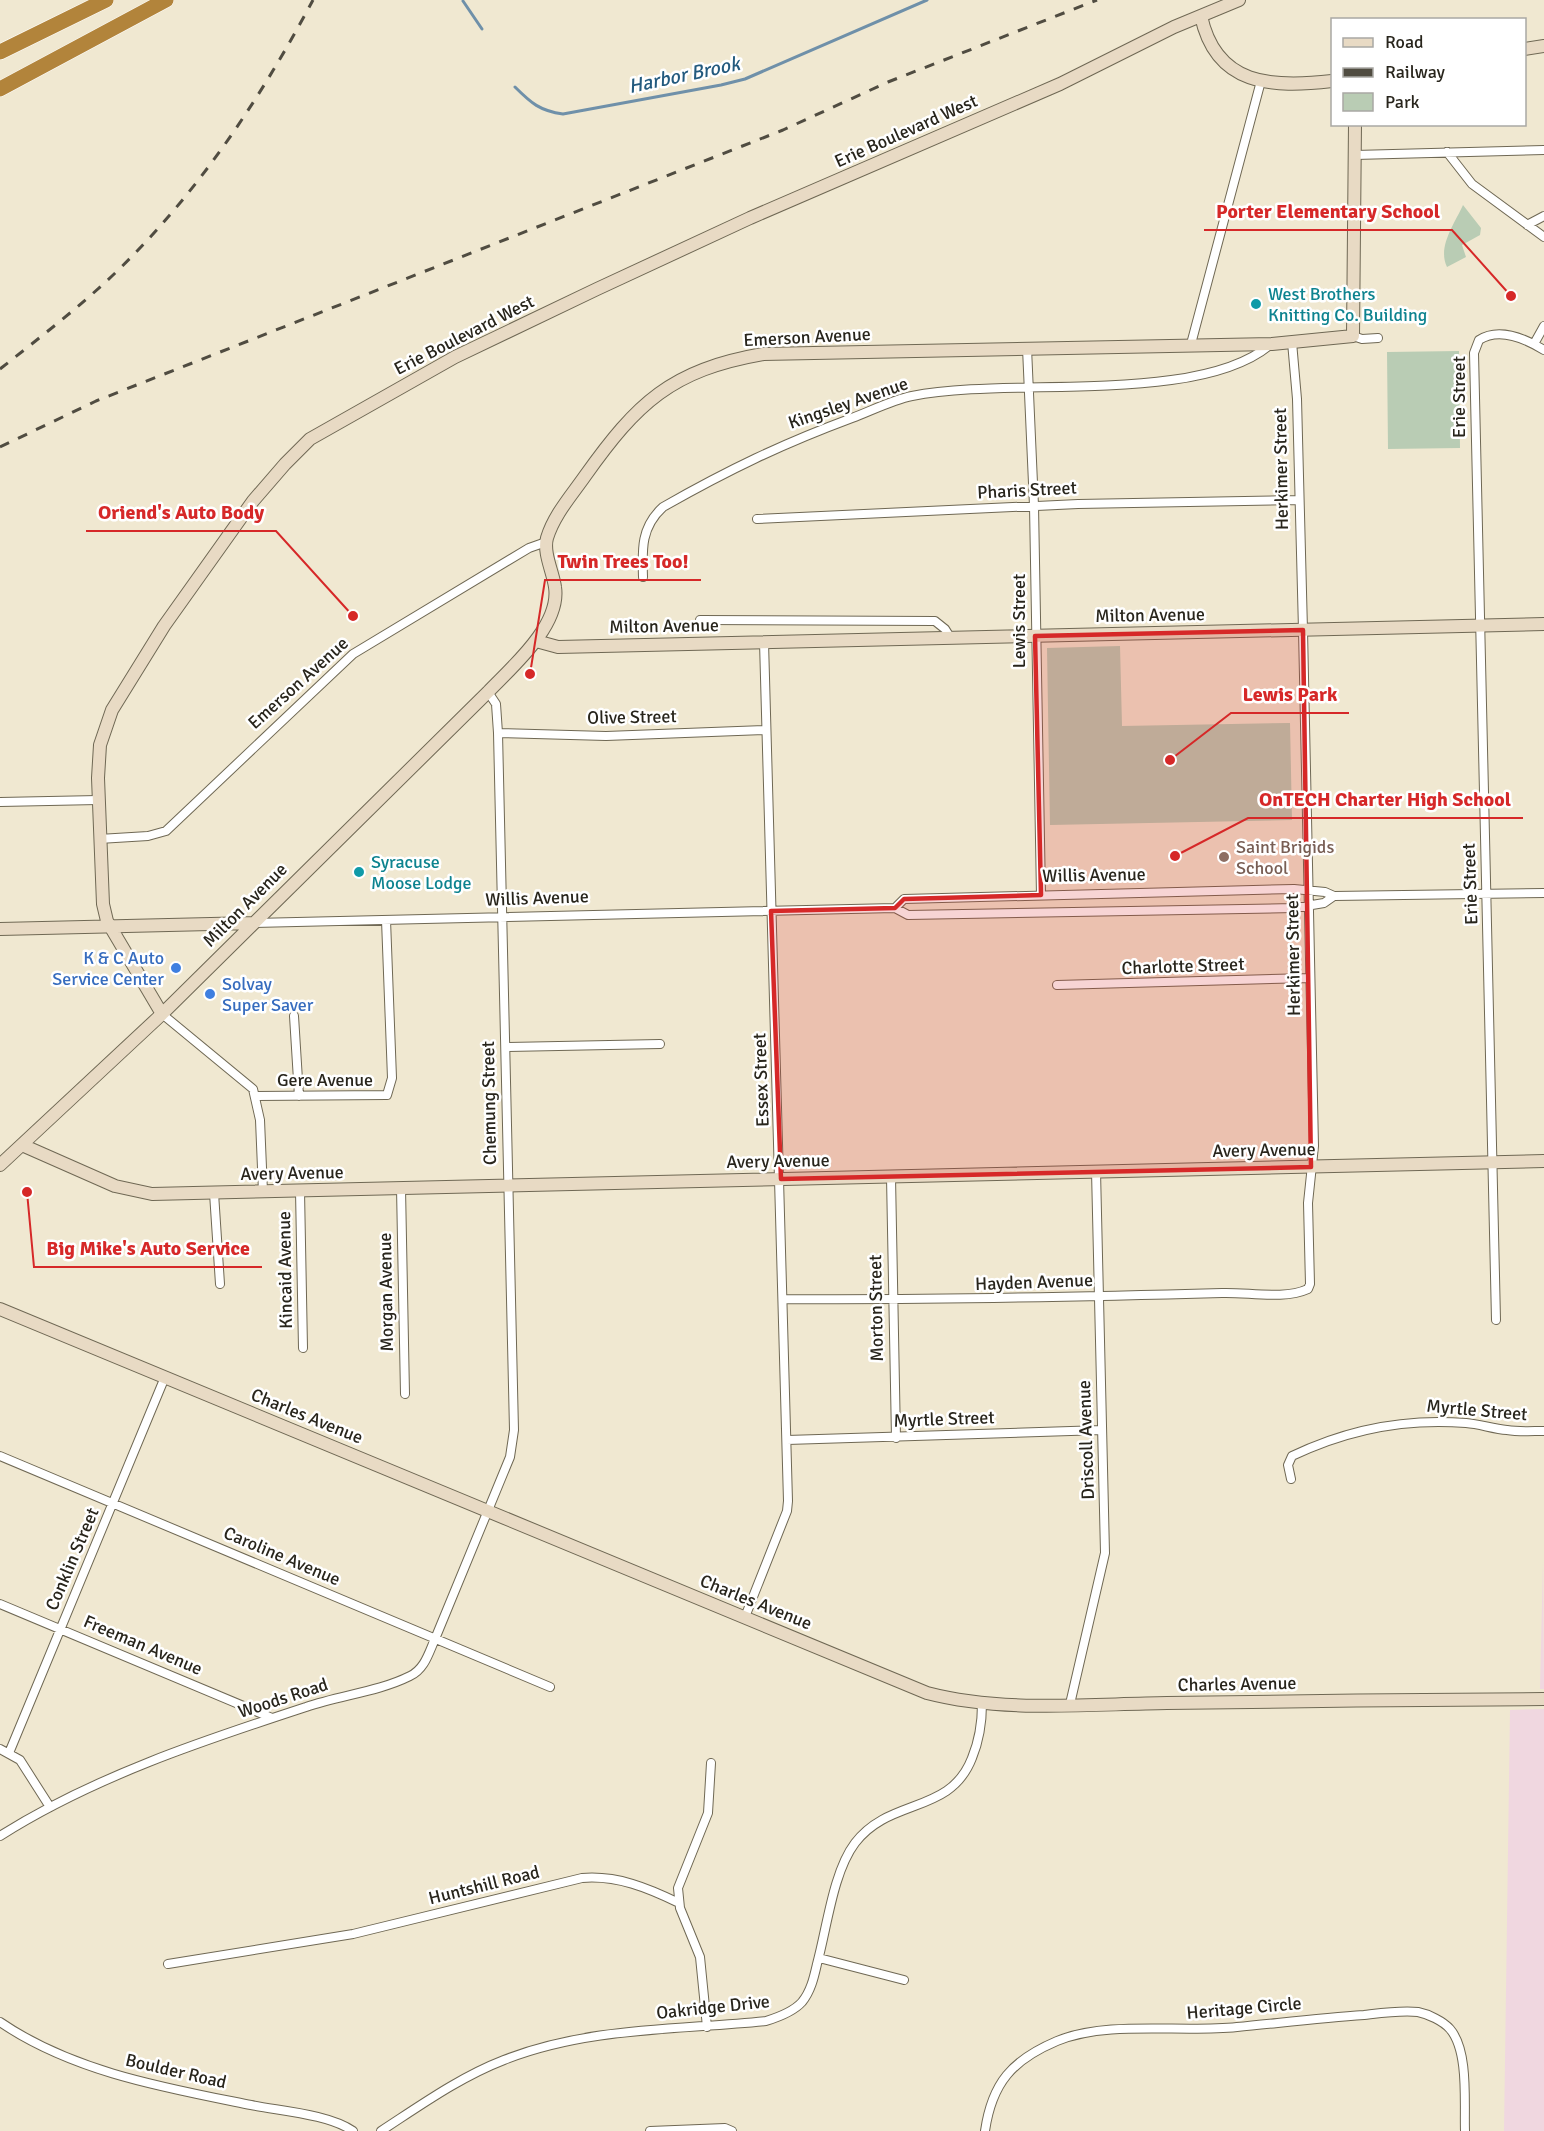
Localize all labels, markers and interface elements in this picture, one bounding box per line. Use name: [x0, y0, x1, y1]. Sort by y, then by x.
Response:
legend: [1331, 18, 1526, 126]
text: Road: [1385, 31, 1424, 53]
water label: Harbor Brook: [626, 51, 744, 99]
text: Railway: [1385, 61, 1446, 83]
street label: Erie Boulevard West: [831, 90, 981, 172]
text: Park: [1385, 91, 1420, 113]
callout: Porter Elementary School: [1204, 192, 1452, 230]
text: Porter Elementary School: [1216, 199, 1440, 224]
place label: West Brothers Knitting Co. Building: [1268, 283, 1427, 326]
street label: Erie Boulevard West: [390, 290, 538, 380]
marker: West Brothers Knitting Co. Building: [1249, 297, 1263, 311]
street label: Emerson Avenue: [743, 323, 871, 351]
street label: Erie Street: [1448, 356, 1470, 438]
street label: Kingsley Avenue: [785, 372, 911, 434]
street label: Herkimer Street: [1269, 408, 1293, 530]
street label: Pharis Street: [977, 476, 1077, 504]
callout: Oriend's Auto Body: [86, 493, 276, 531]
text: Oriend's Auto Body: [98, 500, 264, 525]
callout: Twin Trees Too!: [545, 542, 701, 580]
text: Twin Trees Too!: [557, 549, 689, 574]
street label: Lewis Street: [1008, 574, 1030, 668]
street label: Milton Avenue: [1095, 603, 1205, 627]
street label: Milton Avenue: [609, 614, 719, 638]
street label: Emerson Avenue: [243, 632, 353, 734]
callout: Lewis Park: [1231, 675, 1349, 713]
text: Lewis Park: [1243, 682, 1338, 707]
street label: Olive Street: [587, 705, 677, 729]
callout: OnTECH Charter High School: [1248, 780, 1523, 818]
text: OnTECH Charter High School: [1259, 787, 1511, 812]
place label: Saint Brigids School: [1236, 836, 1334, 879]
street label: Erie Street: [1458, 843, 1482, 925]
marker: Saint Brigids School: [1217, 850, 1231, 864]
place label: Syracuse Moose Lodge: [371, 851, 471, 894]
street label: Milton Avenue: [198, 858, 292, 952]
street label: Willis Avenue: [1042, 863, 1146, 887]
marker: Syracuse Moose Lodge: [352, 865, 366, 879]
street label: Willis Avenue: [485, 885, 589, 911]
street label: Herkimer Street: [1281, 894, 1305, 1016]
place label: K & C Auto Service Center: [52, 947, 164, 990]
street label: Charlotte Street: [1121, 953, 1245, 979]
marker: K & C Auto Service Center: [169, 961, 183, 975]
place label: Solvay Super Saver: [222, 973, 314, 1016]
marker: Solvay Super Saver: [203, 987, 217, 1001]
street label: Essex Street: [748, 1033, 774, 1127]
street label: Chemung Street: [477, 1041, 501, 1165]
street label: Gere Avenue: [277, 1069, 373, 1091]
street label: Avery Avenue: [1212, 1138, 1316, 1162]
street label: Avery Avenue: [726, 1149, 830, 1173]
street label: Avery Avenue: [240, 1161, 344, 1185]
street label: Kincaid Avenue: [273, 1211, 297, 1329]
callout: Big Mike's Auto Service: [34, 1229, 262, 1267]
street label: Morgan Avenue: [374, 1232, 398, 1352]
text: Big Mike's Auto Service: [46, 1236, 250, 1261]
street label: Morton Street: [864, 1254, 888, 1362]
street label: Hayden Avenue: [975, 1269, 1093, 1295]
street label: Driscoll Avenue: [1073, 1380, 1099, 1500]
street label: Charles Avenue: [248, 1384, 366, 1448]
street label: Myrtle Street: [1426, 1395, 1528, 1425]
street label: Myrtle Street: [893, 1406, 995, 1432]
street label: Conklin Street: [40, 1504, 104, 1614]
street label: Caroline Avenue: [220, 1522, 344, 1590]
street label: Charles Avenue: [697, 1570, 815, 1634]
street label: Freeman Avenue: [80, 1610, 206, 1680]
street label: Charles Avenue: [1177, 1672, 1297, 1696]
street label: Woods Road: [235, 1673, 331, 1723]
street label: Huntshill Road: [426, 1861, 542, 1909]
street label: Oakridge Drive: [655, 1990, 771, 2024]
street label: Heritage Circle: [1186, 1992, 1302, 2024]
street label: Boulder Road: [123, 2049, 229, 2093]

